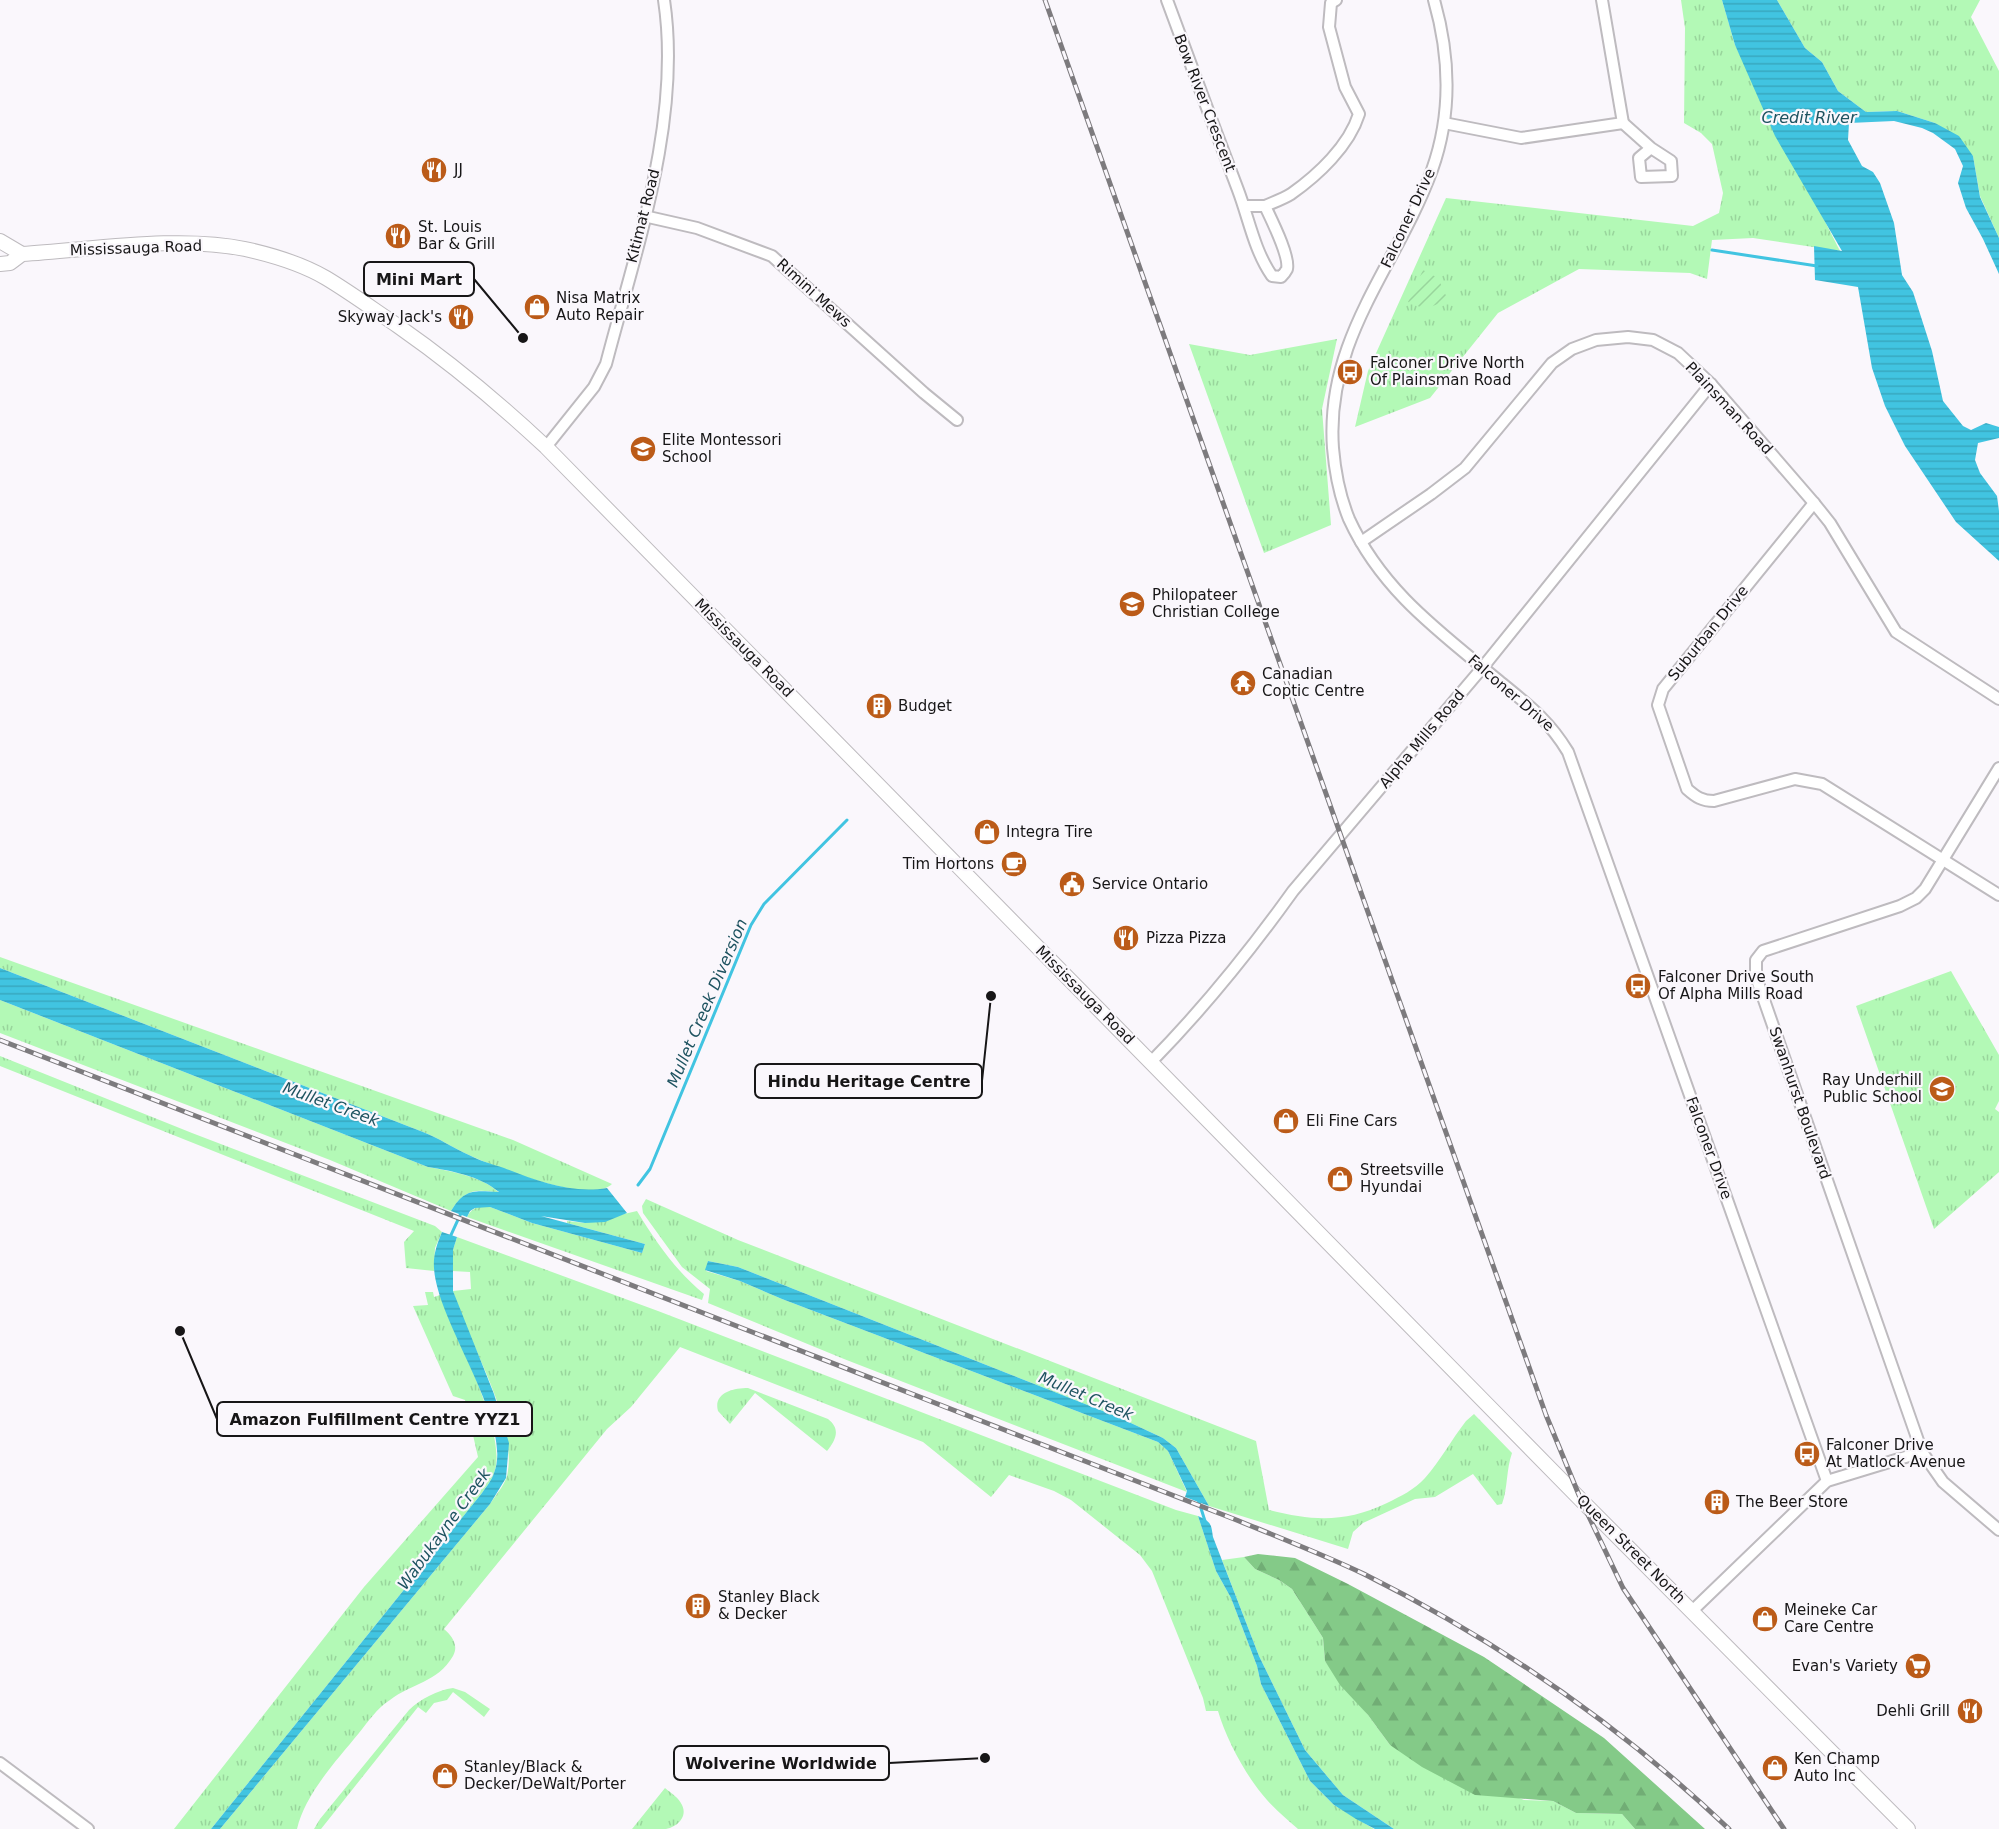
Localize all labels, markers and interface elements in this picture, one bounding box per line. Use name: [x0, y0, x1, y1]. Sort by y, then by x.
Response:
street label: Bow River Crescent: [1170, 31, 1240, 175]
water label: Credit River: [1761, 108, 1858, 127]
restaurant icon: JJ: [419, 155, 449, 185]
place label: JJ: [453, 161, 463, 179]
street label: Falconer Drive: [1377, 165, 1439, 271]
street label: Kitimat Road: [623, 167, 663, 265]
place label: St. Louis Bar & Grill: [418, 218, 495, 253]
restaurant icon: St. Louis Bar & Grill: [383, 221, 413, 251]
street label: Mississauga Road: [70, 237, 202, 259]
street label: Rimini Mews: [773, 255, 855, 331]
callout: Mini Mart: [364, 262, 474, 296]
text: Mini Mart: [376, 270, 462, 289]
place label: Nisa Matrix Auto Repair: [556, 289, 644, 324]
shop icon: Nisa Matrix Auto Repair: [522, 292, 552, 322]
restaurant icon: Skyway Jack's: [446, 302, 476, 332]
place label: Skyway Jack's: [338, 308, 442, 326]
place label: Falconer Drive North Of Plainsman Road: [1370, 354, 1524, 389]
bus stop icon: Falconer Drive North Of Plainsman Road: [1335, 357, 1365, 387]
street label: Plainsman Road: [1682, 358, 1776, 458]
place label: Elite Montessori School: [662, 431, 782, 466]
school or university icon: Elite Montessori School: [628, 434, 658, 464]
street label: Suburban Drive: [1664, 582, 1752, 684]
place label: Philopateer Christian College: [1152, 586, 1280, 621]
school or university icon: Philopateer Christian College: [1117, 589, 1147, 619]
street label: Mississauga Road: [691, 595, 797, 701]
street label: Falconer Drive: [1464, 651, 1558, 735]
place label: Canadian Coptic Centre: [1262, 665, 1364, 700]
temple icon: Canadian Coptic Centre: [1228, 668, 1258, 698]
street label: Alpha Mills Road: [1376, 686, 1468, 792]
building icon: Budget: [864, 691, 894, 721]
place label: Budget: [898, 697, 952, 715]
shop icon: Integra Tire: [972, 817, 1002, 847]
place label: Integra Tire: [1006, 823, 1093, 841]
cafe icon: Tim Hortons: [999, 849, 1029, 879]
place label: Tim Hortons: [902, 855, 994, 873]
public building icon: Service Ontario: [1057, 869, 1087, 899]
place label: Service Ontario: [1092, 875, 1208, 893]
water label: Mullet Creek Diversion: [663, 916, 751, 1090]
restaurant icon: Pizza Pizza: [1111, 923, 1141, 953]
place label: Pizza Pizza: [1146, 929, 1226, 947]
street label: Mississauga Road: [1032, 942, 1138, 1048]
place label: Falconer Drive South Of Alpha Mills Road: [1658, 968, 1814, 1003]
bus stop icon: Falconer Drive South Of Alpha Mills Road: [1623, 971, 1653, 1001]
street label: Swanhurst Boulevard: [1765, 1024, 1835, 1182]
callout: Hindu Heritage Centre: [755, 1064, 982, 1098]
place label: Ray Underhill Public School: [1822, 1071, 1922, 1106]
text: Hindu Heritage Centre: [768, 1072, 971, 1091]
school or university icon: Ray Underhill Public School: [1927, 1074, 1957, 1104]
water label: Mullet Creek: [280, 1078, 382, 1130]
street label: Falconer Drive: [1682, 1094, 1736, 1202]
shop icon: Eli Fine Cars: [1271, 1106, 1301, 1136]
place label: Eli Fine Cars: [1306, 1112, 1398, 1130]
place label: Streetsville Hyundai: [1360, 1161, 1444, 1196]
shop icon: Streetsville Hyundai: [1325, 1164, 1355, 1194]
water label: Mullet Creek: [1036, 1368, 1137, 1425]
callout: Amazon Fulfillment Centre YYZ1: [217, 1402, 532, 1436]
text: Amazon Fulfillment Centre YYZ1: [230, 1410, 520, 1429]
place label: Falconer Drive At Matlock Avenue: [1826, 1436, 1965, 1471]
bus stop icon: Falconer Drive At Matlock Avenue: [1792, 1439, 1822, 1469]
water label: Wabukayne Creek: [394, 1464, 495, 1593]
building icon: The Beer Store: [1702, 1487, 1732, 1517]
street label: Queen Street North: [1573, 1491, 1689, 1607]
place label: The Beer Store: [1735, 1493, 1848, 1511]
place label: Stanley Black & Decker: [718, 1588, 820, 1623]
building icon: Stanley Black & Decker: [683, 1591, 713, 1621]
place label: Meineke Car Care Centre: [1784, 1601, 1878, 1636]
shop icon: Meineke Car Care Centre: [1750, 1604, 1780, 1634]
supermarket icon: Evan's Variety: [1903, 1651, 1933, 1681]
place label: Evan's Variety: [1792, 1657, 1898, 1675]
restaurant icon: Dehli Grill: [1955, 1696, 1985, 1726]
place label: Dehli Grill: [1876, 1702, 1950, 1720]
callout: Wolverine Worldwide: [674, 1746, 889, 1780]
place label: Ken Champ Auto Inc: [1794, 1750, 1880, 1785]
shop icon: Ken Champ Auto Inc: [1760, 1753, 1790, 1783]
text: Wolverine Worldwide: [685, 1754, 877, 1773]
place label: Stanley/Black & Decker/DeWalt/Porter: [464, 1758, 627, 1793]
shop icon: Stanley/Black & Decker/DeWalt/Porter: [430, 1761, 460, 1791]

